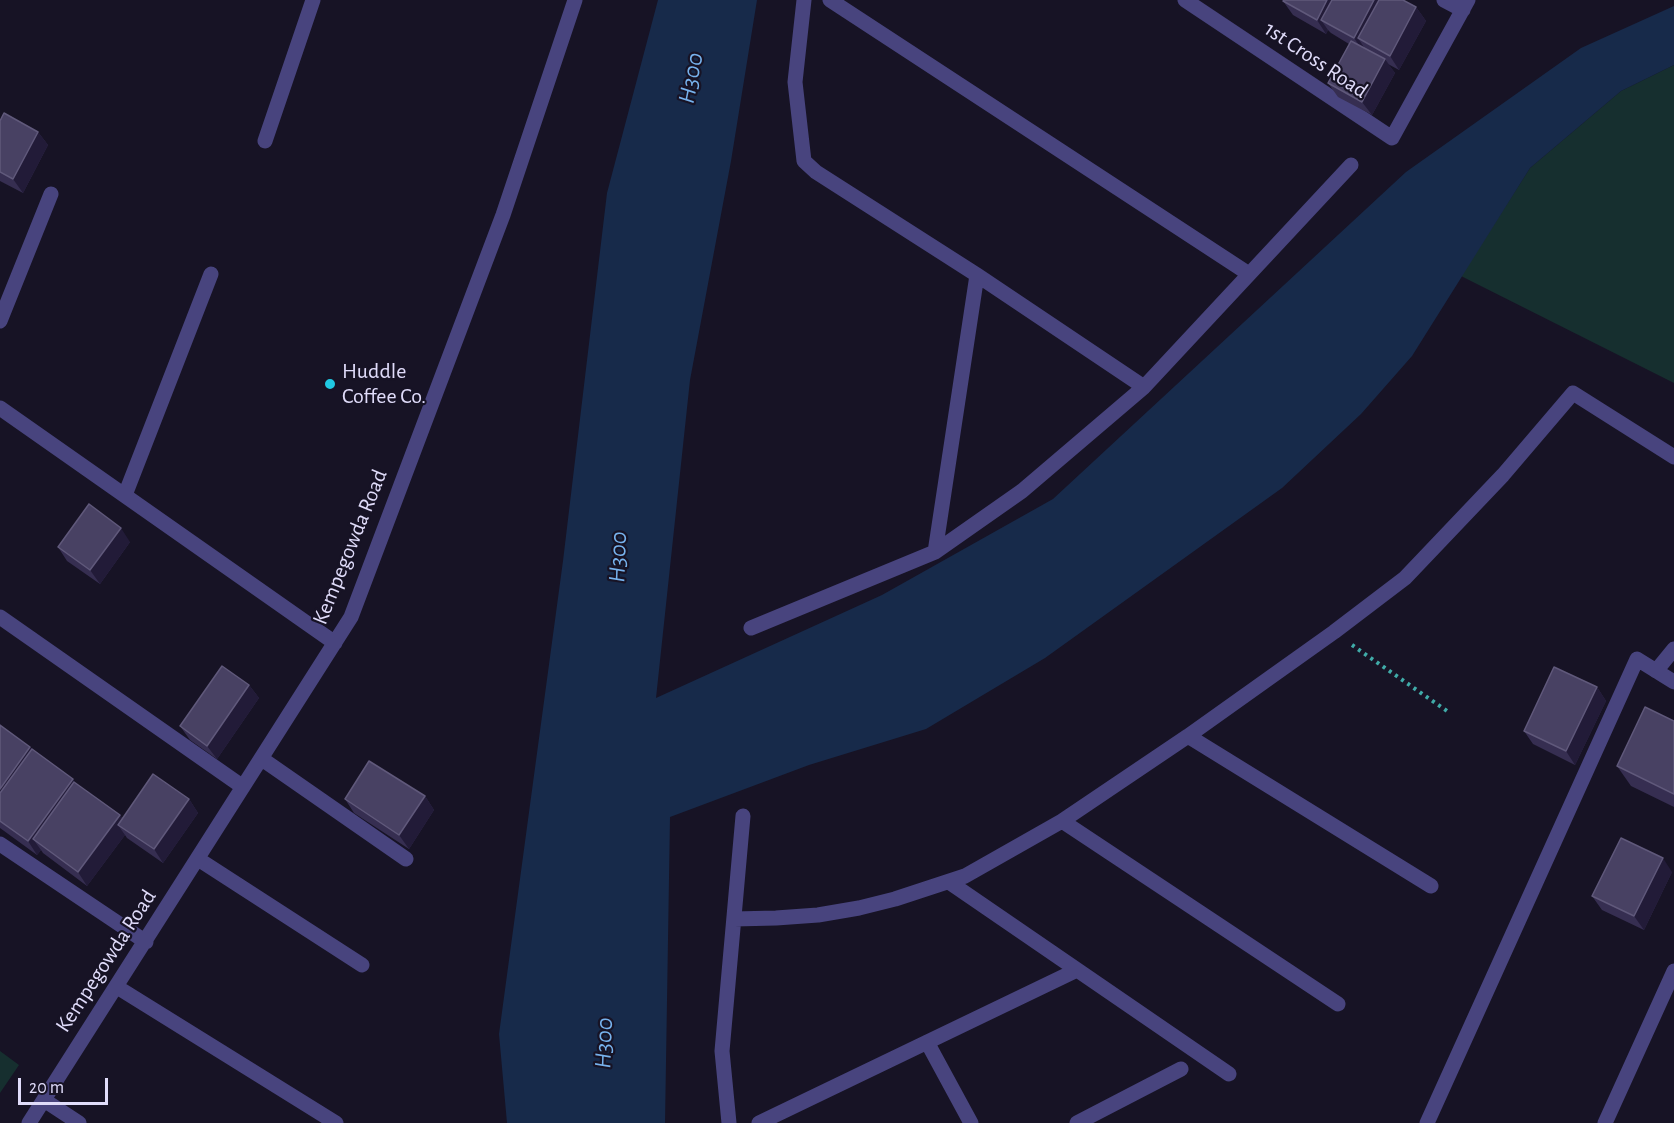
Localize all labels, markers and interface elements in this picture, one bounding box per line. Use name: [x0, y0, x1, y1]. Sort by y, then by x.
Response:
street label: 1st Cross Road: [1259, 16, 1373, 104]
water label: H300: [672, 50, 710, 106]
place label: Huddle Coffee Co.: [342, 358, 426, 410]
marker: Huddle Coffee Co.: [323, 377, 337, 391]
street label: Kempegowda Road: [307, 466, 393, 628]
water label: H300: [603, 531, 633, 583]
street label: Kempegowda Road: [50, 885, 162, 1037]
water label: H300: [589, 1017, 619, 1069]
scale bar: [21, 1066, 111, 1104]
text: 20 m: [29, 1079, 64, 1097]

